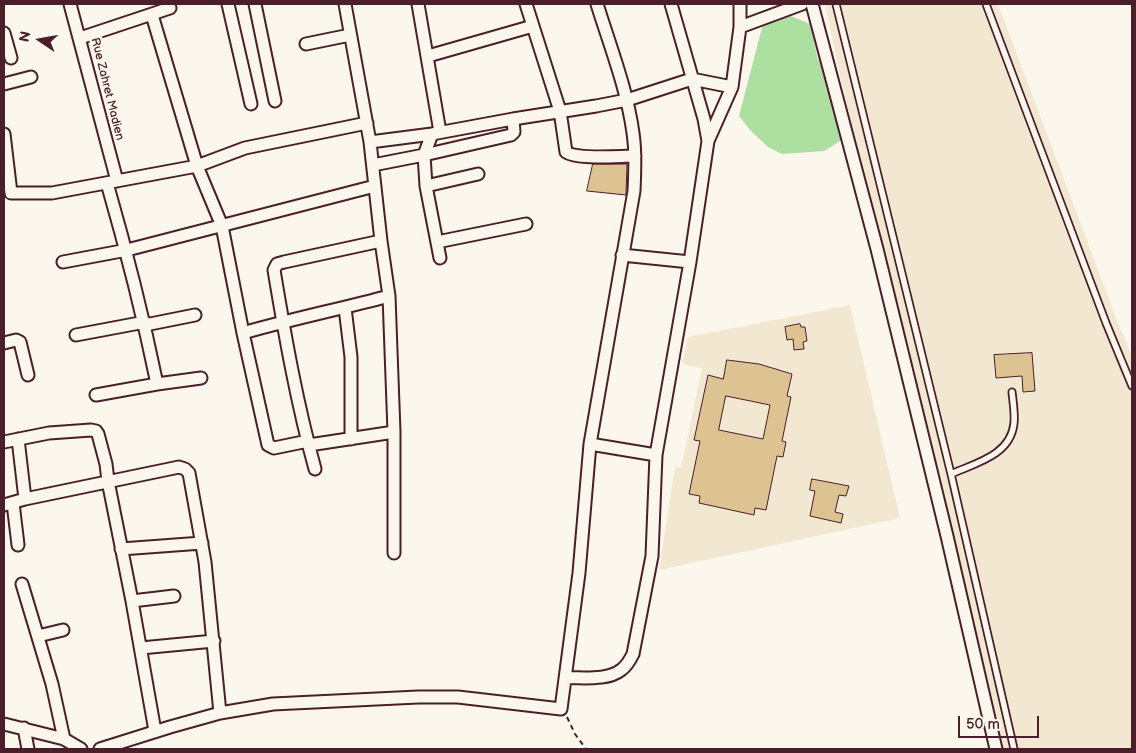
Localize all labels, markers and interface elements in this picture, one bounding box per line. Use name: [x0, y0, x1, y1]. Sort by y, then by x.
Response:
north arrow: [15, 15, 65, 65]
text: N: [15, 30, 34, 44]
street label: Rue Zahret Madien: [87, 36, 127, 142]
scale bar: [961, 706, 1042, 738]
text: 50 m: [966, 715, 1000, 734]

